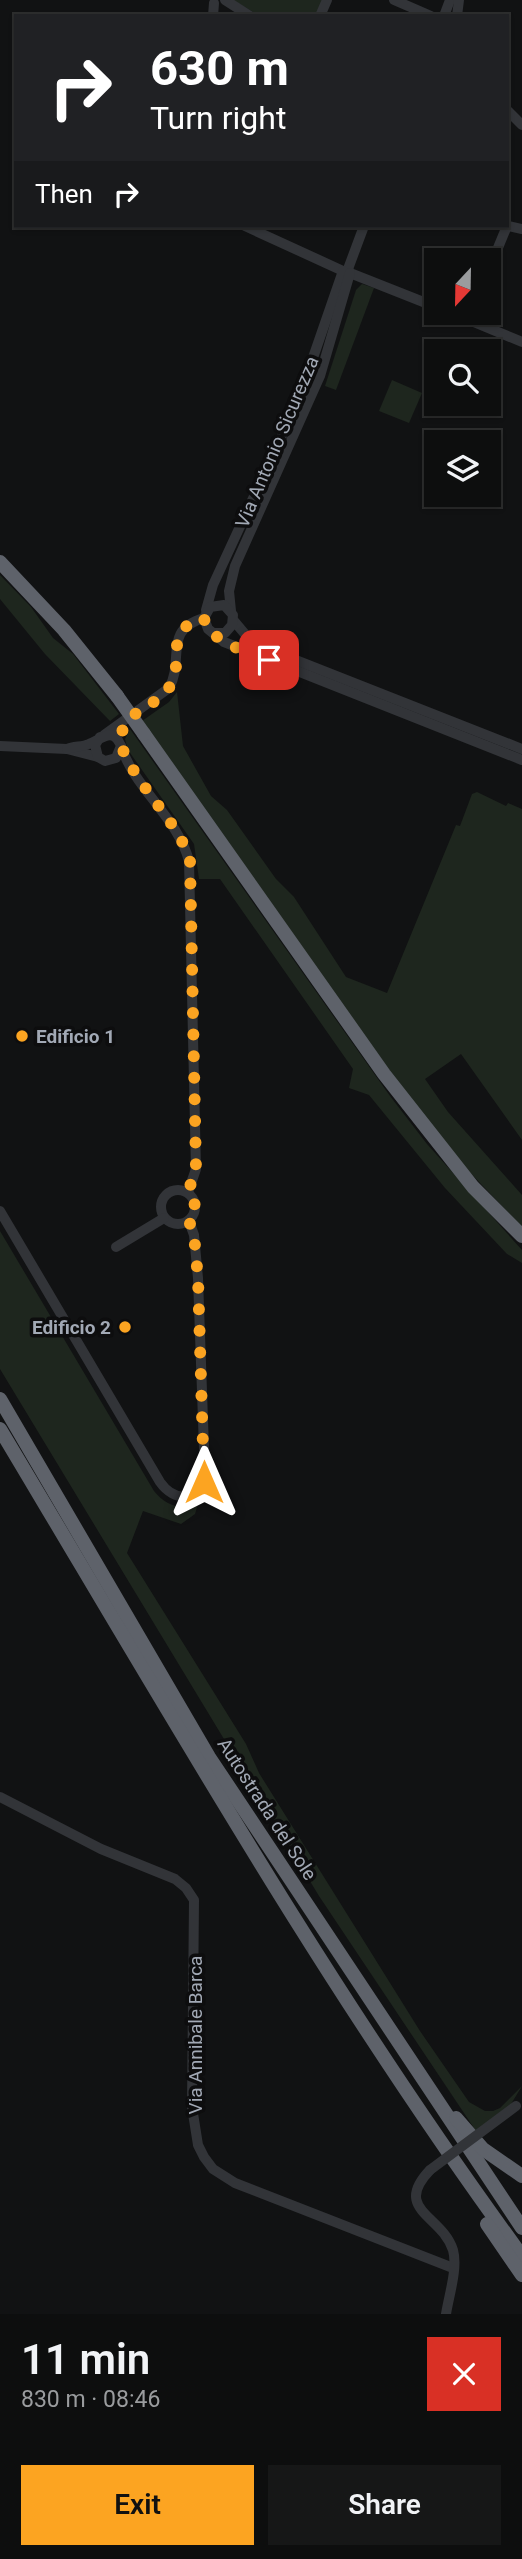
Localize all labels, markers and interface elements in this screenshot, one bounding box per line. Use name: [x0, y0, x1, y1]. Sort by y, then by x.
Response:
text: 630 m: [150, 40, 289, 97]
icon: right: [35, 42, 126, 133]
text: Turn right: [150, 99, 286, 137]
icon: right: [107, 175, 145, 213]
text: Then: [35, 179, 93, 209]
north arrow: [424, 248, 500, 326]
map controls: [424, 248, 501, 507]
button: search: [424, 339, 501, 416]
street label: Via Antonio Sicurezza: [230, 353, 324, 531]
button: layers: [424, 430, 501, 507]
pin: [239, 630, 299, 690]
icon: arrive: [250, 641, 288, 679]
place label: Edificio 1: [36, 1025, 115, 1048]
marker: Edificio 1: [14, 1028, 30, 1044]
place label: Edificio 2: [32, 1316, 111, 1339]
marker: Edificio 2: [117, 1319, 133, 1335]
position arrow: [167, 1445, 241, 1519]
street label: Autostrada del Sole: [212, 1734, 322, 1884]
street label: Via Annibale Barca: [184, 1956, 207, 2114]
text: 11 min: [21, 2335, 150, 2384]
button: close: [427, 2337, 501, 2411]
text: 830 m · 08:46: [21, 2386, 160, 2413]
button: Exit: [21, 2465, 254, 2545]
button: Share: [268, 2465, 501, 2545]

